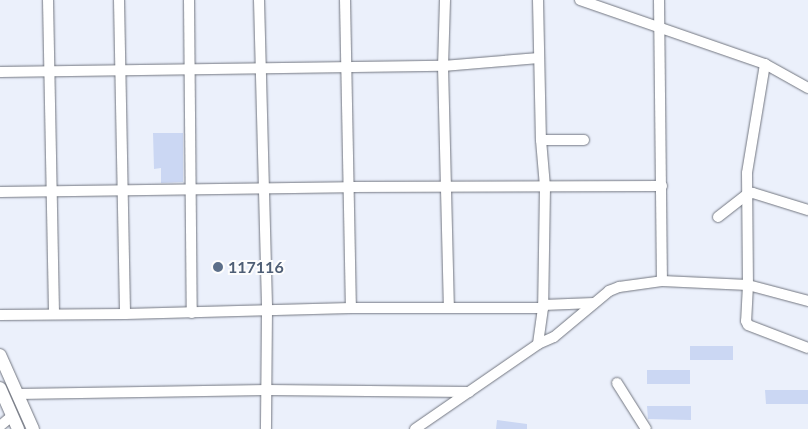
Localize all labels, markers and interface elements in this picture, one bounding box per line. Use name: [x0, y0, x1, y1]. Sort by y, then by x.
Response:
place label: 117116: [228, 257, 284, 277]
marker: 117116: [212, 261, 224, 273]

